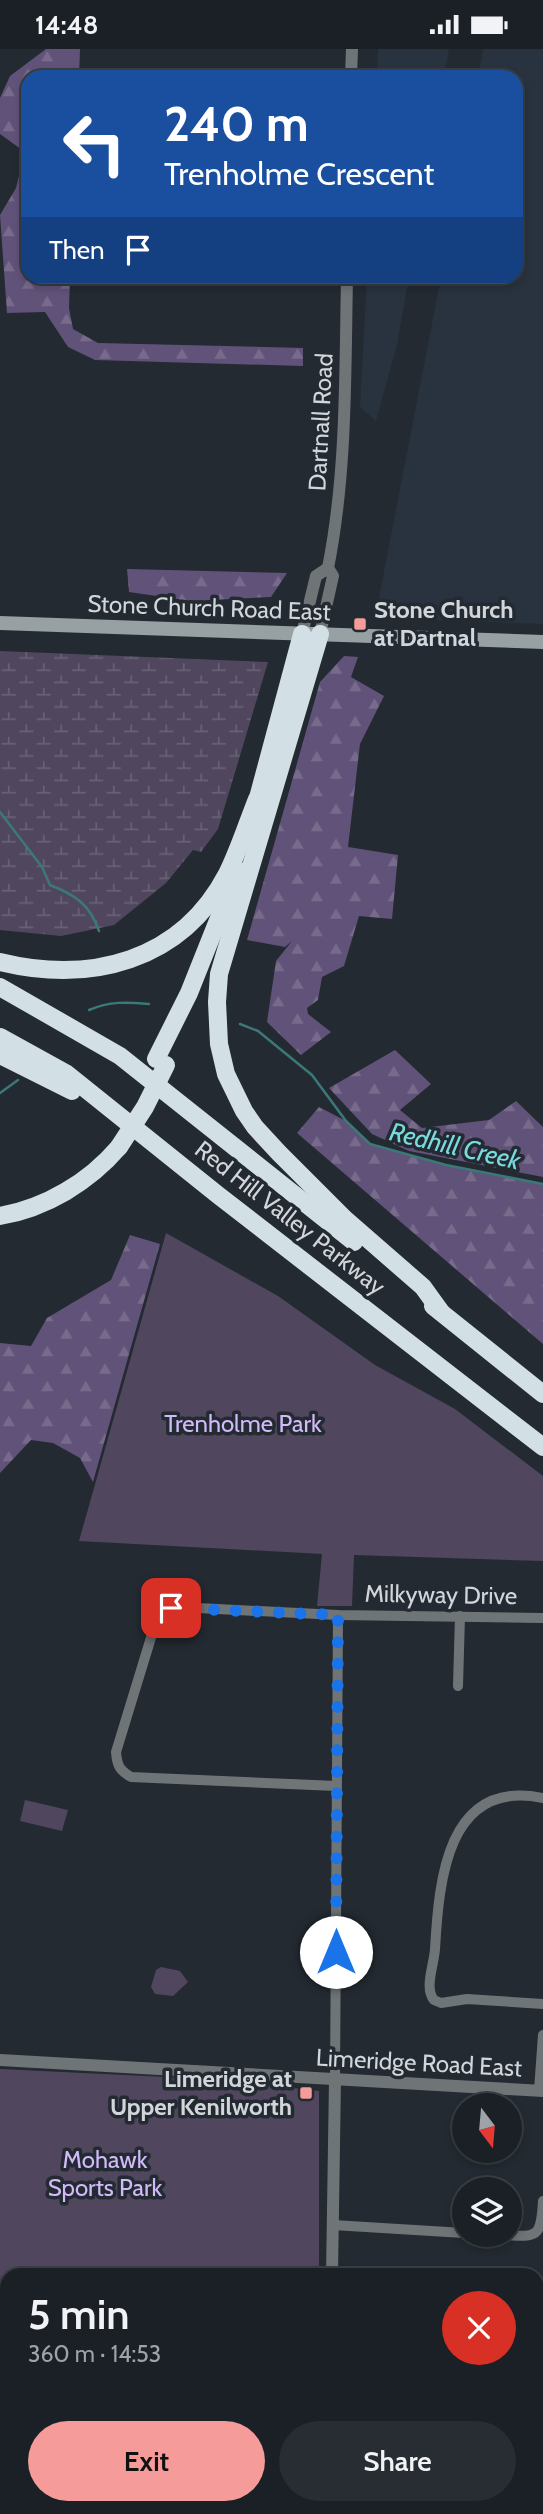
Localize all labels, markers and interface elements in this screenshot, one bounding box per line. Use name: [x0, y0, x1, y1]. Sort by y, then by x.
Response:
text: 14:48: [35, 9, 98, 41]
text: 240 m: [164, 94, 309, 153]
icon: left: [49, 98, 140, 189]
text: Trenholme Crescent: [164, 154, 434, 193]
icon: arrive: [119, 231, 157, 269]
text: Then: [49, 234, 105, 266]
street label: Dartnall Road: [302, 352, 339, 492]
street label: Stone Church Road East: [87, 589, 331, 626]
place label: Stone Church at Dartnal: [374, 595, 513, 652]
marker: Stone Church at Dartnal: [352, 616, 368, 632]
water label: Redhill Creek: [386, 1115, 524, 1177]
street label: Red Hill Valley Parkway: [189, 1134, 391, 1301]
park label: Trenholme Park: [164, 1409, 322, 1438]
pin: [141, 1578, 201, 1638]
street label: Milkyway Drive: [364, 1579, 518, 1610]
icon: arrive: [152, 1589, 190, 1627]
position arrow: [299, 1915, 373, 1989]
street label: Limeridge Road East: [315, 2043, 523, 2082]
place label: Limeridge at Upper Kenilworth: [110, 2064, 292, 2121]
marker: Limeridge at Upper Kenilworth: [298, 2085, 314, 2101]
north arrow: [452, 2093, 522, 2163]
map controls: [452, 2093, 522, 2247]
park label: Mohawk Sports Park: [48, 2145, 163, 2202]
button: layers: [452, 2177, 522, 2247]
text: 5 min: [28, 2288, 130, 2340]
button: close: [442, 2291, 516, 2365]
text: 360 m · 14:53: [28, 2340, 161, 2368]
button: Exit: [28, 2421, 265, 2501]
button: Share: [279, 2421, 516, 2501]

